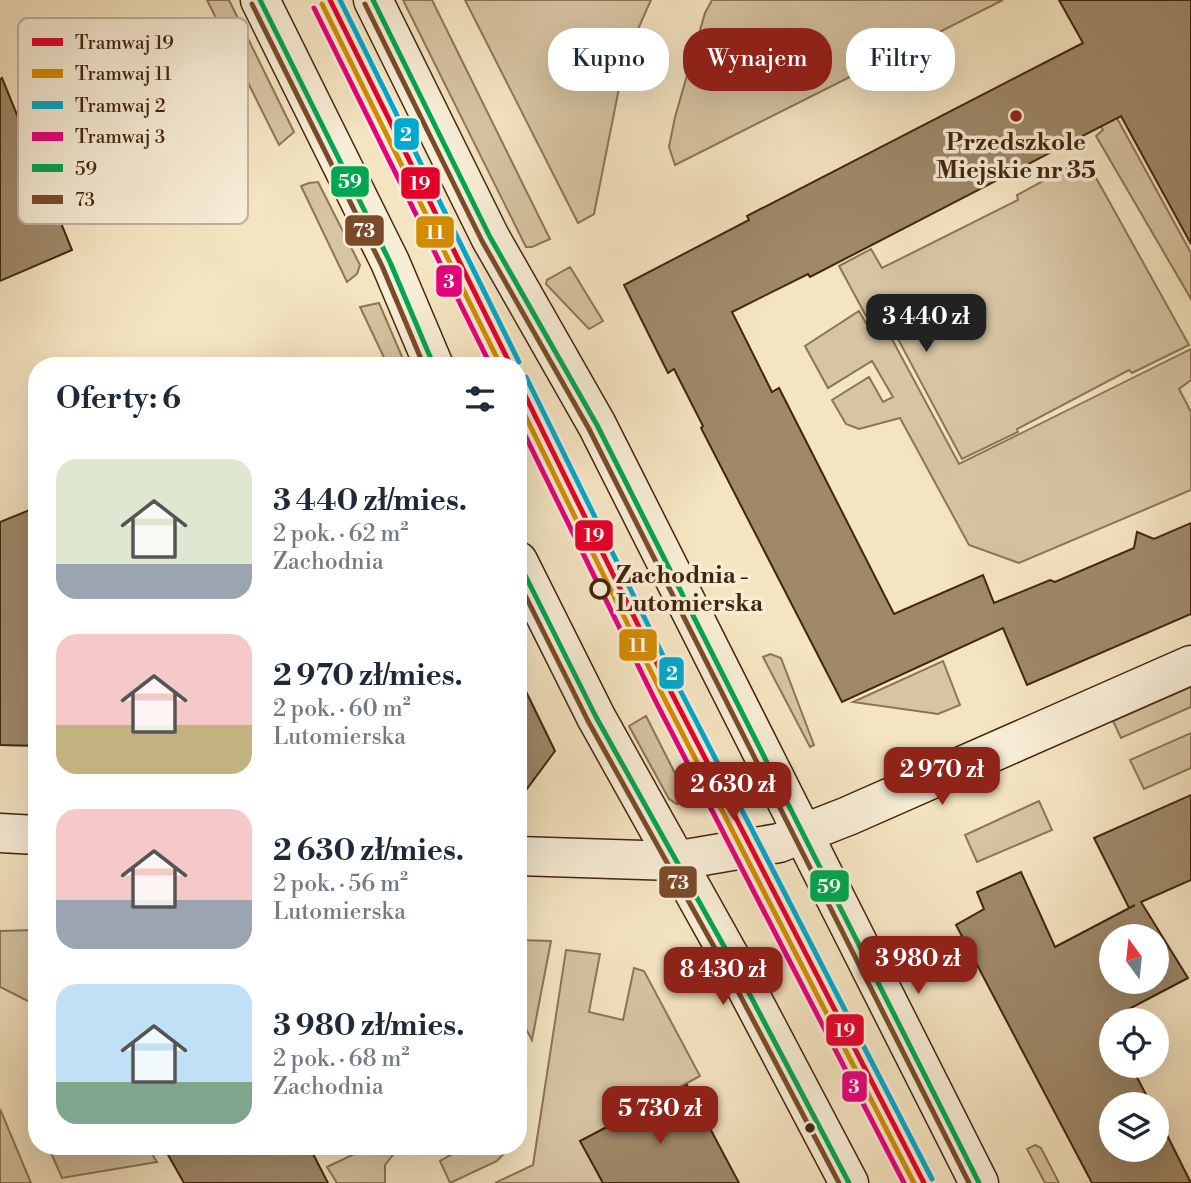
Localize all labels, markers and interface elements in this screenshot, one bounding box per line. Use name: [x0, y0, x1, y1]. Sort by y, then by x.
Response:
legend: [18, 18, 248, 224]
chip: Kupno: [548, 28, 669, 91]
chip: Wynajem: [683, 28, 832, 91]
chip: Filtry: [846, 28, 955, 91]
text: Tramwaj 19: [75, 31, 174, 55]
text: Tramwaj 11: [75, 62, 172, 86]
text: Tramwaj 2: [75, 94, 166, 118]
marker: Przedszkole Miejskie nr 35: [1008, 108, 1024, 124]
line badge: 2: [393, 117, 420, 151]
text: 2: [400, 123, 412, 147]
text: Tramwaj 3: [75, 125, 165, 149]
place label: Przedszkole Miejskie nr 35: [936, 128, 1096, 186]
text: 59: [75, 157, 97, 181]
line badge: 59: [330, 165, 370, 198]
line badge: 19: [400, 166, 441, 200]
text: 59: [338, 170, 362, 194]
text: 19: [410, 172, 430, 196]
text: 73: [75, 188, 95, 212]
line badge: 73: [344, 214, 385, 247]
line badge: 11: [415, 215, 455, 249]
text: 73: [353, 219, 375, 243]
text: 11: [426, 221, 444, 245]
line badge: 3: [435, 264, 463, 298]
text: 3: [443, 270, 455, 294]
pin: 3 440 zł: [854, 294, 998, 354]
text: 3 440 zł: [882, 303, 970, 331]
text: Oferty: 6: [56, 380, 181, 418]
icon: filters: [461, 380, 499, 418]
text: 3 440 zł/mies.: [273, 482, 467, 520]
icon: home: [112, 487, 196, 571]
line badge: 19: [574, 519, 614, 552]
text: 2 pok. · 62 m²: [273, 520, 409, 548]
text: 19: [584, 524, 604, 548]
text: Zachodnia: [273, 548, 384, 576]
place label: Zachodnia - Lutomierska: [616, 561, 764, 619]
marker: Zachodnia - Lutomierska: [590, 579, 610, 599]
line badge: 11: [618, 628, 658, 662]
text: 11: [629, 634, 647, 658]
line badge: 2: [658, 656, 685, 690]
text: 2 970 zł/mies.: [273, 657, 463, 695]
icon: home: [112, 662, 196, 746]
text: 2: [666, 662, 678, 686]
text: 2 pok. · 60 m²: [273, 695, 411, 723]
text: Lutomierska: [273, 723, 406, 751]
pin: 2 970 zł: [870, 748, 1014, 807]
text: 2 970 zł: [900, 756, 984, 784]
pin: 2 630 zł: [661, 762, 805, 822]
text: 2 630 zł: [690, 771, 776, 799]
text: 2 630 zł/mies.: [273, 832, 464, 870]
icon: home: [112, 837, 196, 921]
line badge: 73: [658, 865, 698, 899]
line badge: 59: [809, 869, 850, 903]
text: 2 pok. · 56 m²: [273, 870, 408, 898]
text: 73: [667, 871, 689, 895]
text: 59: [817, 875, 841, 899]
text: Lutomierska: [273, 898, 406, 926]
north arrow: [1099, 924, 1169, 994]
map controls: [1099, 924, 1169, 1162]
pin: 3 980 zł: [846, 936, 990, 996]
text: 3 980 zł: [875, 945, 961, 973]
pin: 8 430 zł: [651, 948, 795, 1007]
text: 8 430 zł: [680, 956, 766, 984]
text: 3 980 zł/mies.: [273, 1007, 464, 1045]
button: locate: [1099, 1008, 1169, 1078]
icon: home: [112, 1012, 196, 1096]
line badge: 19: [825, 1013, 865, 1047]
text: 19: [835, 1019, 855, 1043]
text: 2 pok. · 68 m²: [273, 1045, 410, 1073]
line badge: 3: [841, 1070, 868, 1103]
text: Zachodnia: [273, 1073, 384, 1101]
text: 3: [848, 1075, 860, 1099]
pin: 5 730 zł: [588, 1086, 732, 1146]
button: layers: [1099, 1092, 1169, 1162]
text: 5 730 zł: [618, 1095, 702, 1123]
unlabelled marker: [803, 1121, 817, 1135]

